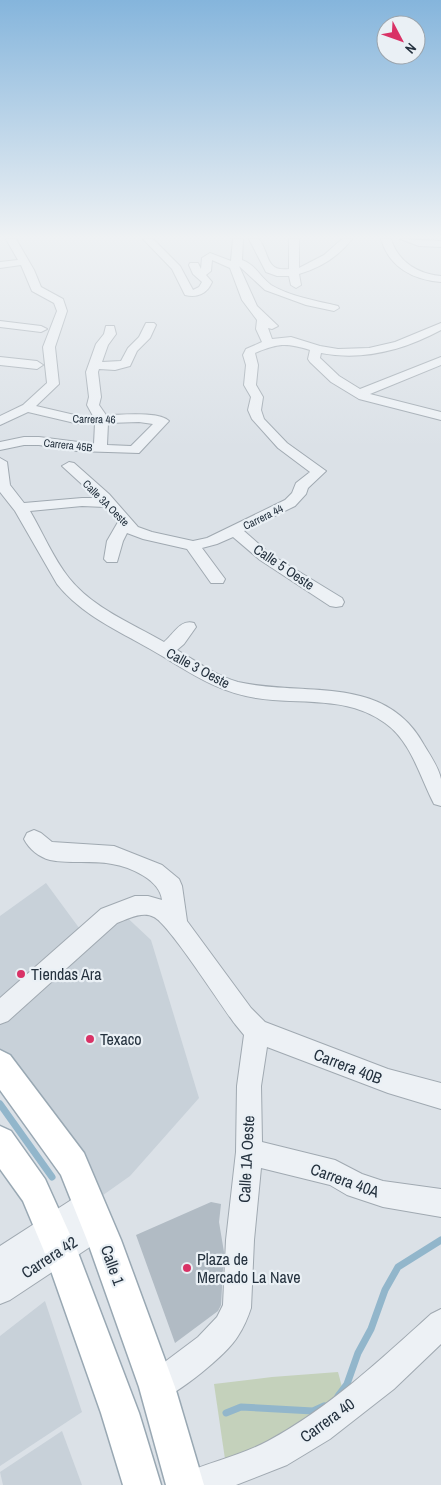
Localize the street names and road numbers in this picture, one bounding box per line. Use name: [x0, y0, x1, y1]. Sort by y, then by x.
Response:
street label: Carrera 46: [72, 412, 116, 426]
street label: Carrera 45B: [43, 435, 93, 455]
street label: Calle 3A Oeste: [80, 477, 132, 529]
street label: Carrera 44: [241, 501, 285, 533]
street label: Calle 5 Oeste: [250, 540, 318, 594]
street label: Calle 3 Oeste: [163, 644, 233, 692]
street label: Carrera 40B: [311, 1043, 386, 1089]
street label: Calle 1A Oeste: [233, 1115, 259, 1203]
street label: Carrera 40A: [308, 1157, 383, 1203]
street label: Carrera 42: [17, 1231, 81, 1283]
street label: Calle 1: [96, 1242, 131, 1289]
street label: Carrera 40: [295, 1393, 359, 1447]

